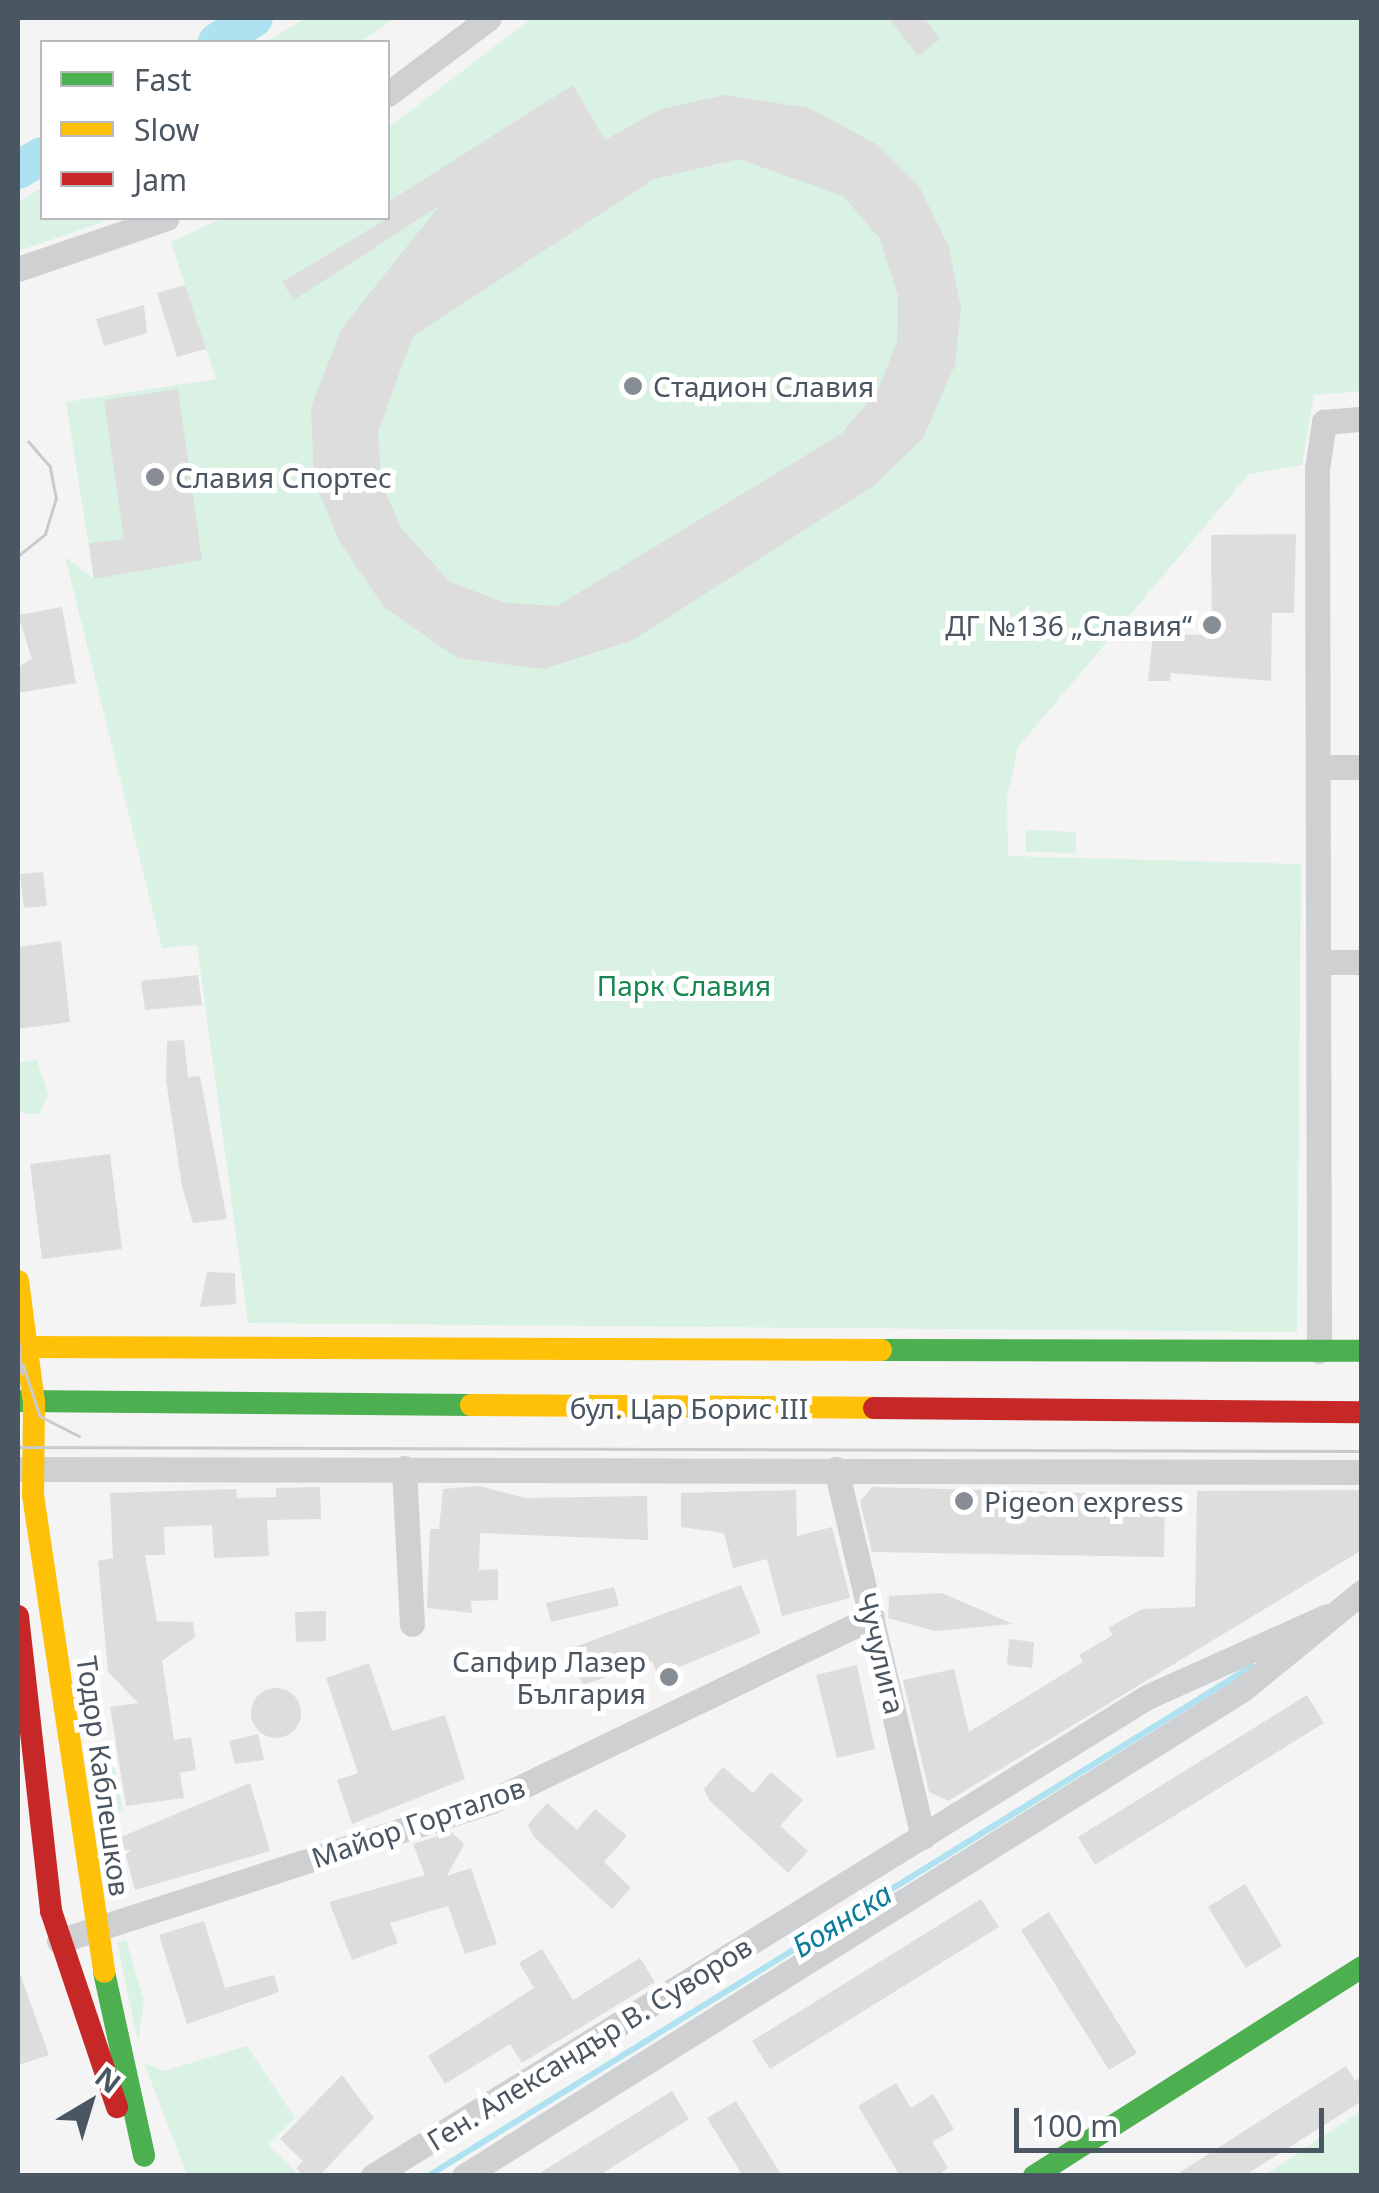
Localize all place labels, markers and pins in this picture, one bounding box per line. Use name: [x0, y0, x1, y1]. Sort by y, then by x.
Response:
place label: Стадион Славия: [653, 369, 874, 403]
marker: Стадион Славия: [622, 375, 644, 397]
place label: Славия Спортес: [175, 460, 392, 494]
marker: Славия Спортес: [144, 466, 166, 488]
place label: ДГ №136 „Славия“: [945, 608, 1192, 642]
marker: ДГ №136 „Славия“: [1201, 614, 1223, 636]
place label: Pigeon express: [984, 1484, 1184, 1518]
marker: Pigeon express: [953, 1490, 975, 1512]
place label: Сапфир Лазер България: [452, 1644, 646, 1710]
marker: Сапфир Лазер България: [656, 1664, 682, 1690]

